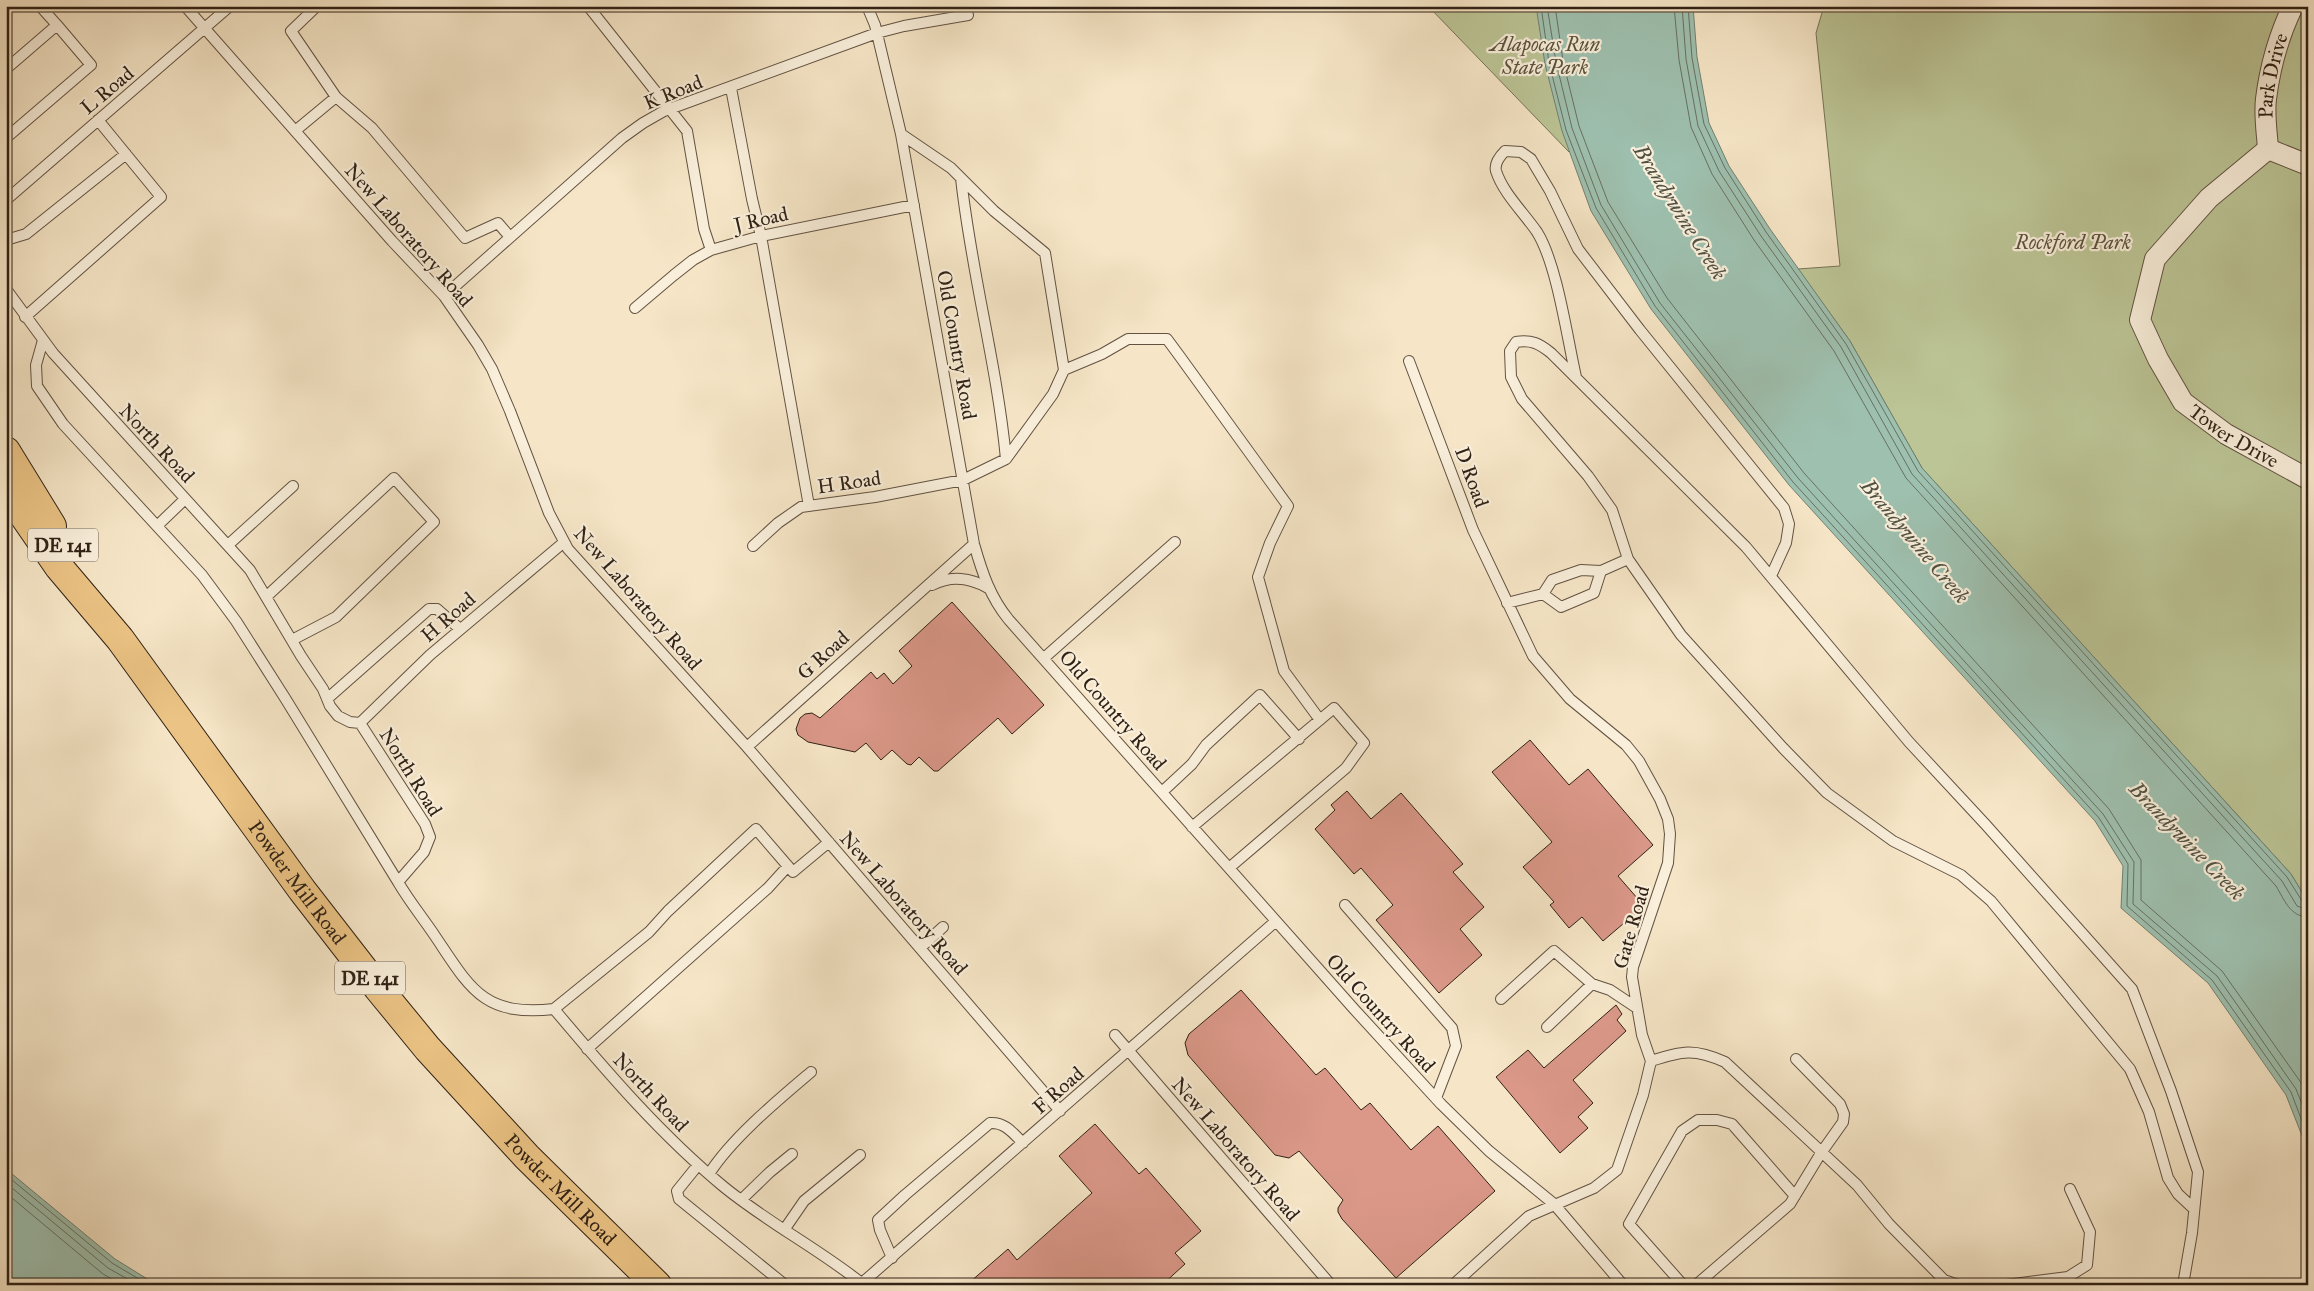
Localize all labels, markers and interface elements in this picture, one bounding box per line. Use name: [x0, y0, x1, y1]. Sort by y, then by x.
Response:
street label: Park Drive: [2253, 30, 2293, 119]
park label: Alapocas Run State Park: [1488, 32, 1601, 79]
street label: L Road: [76, 61, 138, 119]
street label: K Road: [640, 69, 706, 115]
water label: Brandywine Creek: [1627, 139, 1732, 285]
street label: New Laboratory Road: [340, 158, 478, 312]
street label: J Road: [730, 201, 791, 238]
park label: Rockford Park: [2014, 230, 2131, 254]
street label: Old Country Road: [932, 269, 982, 421]
street label: North Road: [114, 398, 200, 488]
street label: Tower Drive: [2184, 399, 2283, 473]
street label: D Road: [1450, 443, 1494, 511]
street label: H Road: [816, 466, 882, 498]
water label: Brandywine Creek: [1855, 473, 1975, 609]
street label: New Laboratory Road: [569, 521, 707, 675]
road number: DE 141: [28, 528, 98, 562]
street label: H Road: [416, 587, 480, 647]
street label: G Road: [792, 625, 854, 685]
street label: Old Country Road: [1054, 645, 1172, 775]
street label: North Road: [374, 723, 448, 821]
water label: Brandywine Creek: [2123, 775, 2251, 906]
street label: Powder Mill Road: [244, 816, 351, 949]
street label: New Laboratory Road: [835, 826, 973, 980]
street label: Gate Road: [1608, 883, 1654, 971]
street label: Old Country Road: [1322, 949, 1440, 1077]
road number: DE 141: [335, 961, 405, 994]
street label: North Road: [608, 1047, 694, 1137]
street label: F Road: [1027, 1061, 1089, 1119]
street label: New Laboratory Road: [1167, 1072, 1305, 1226]
street label: Powder Mill Road: [500, 1129, 622, 1250]

